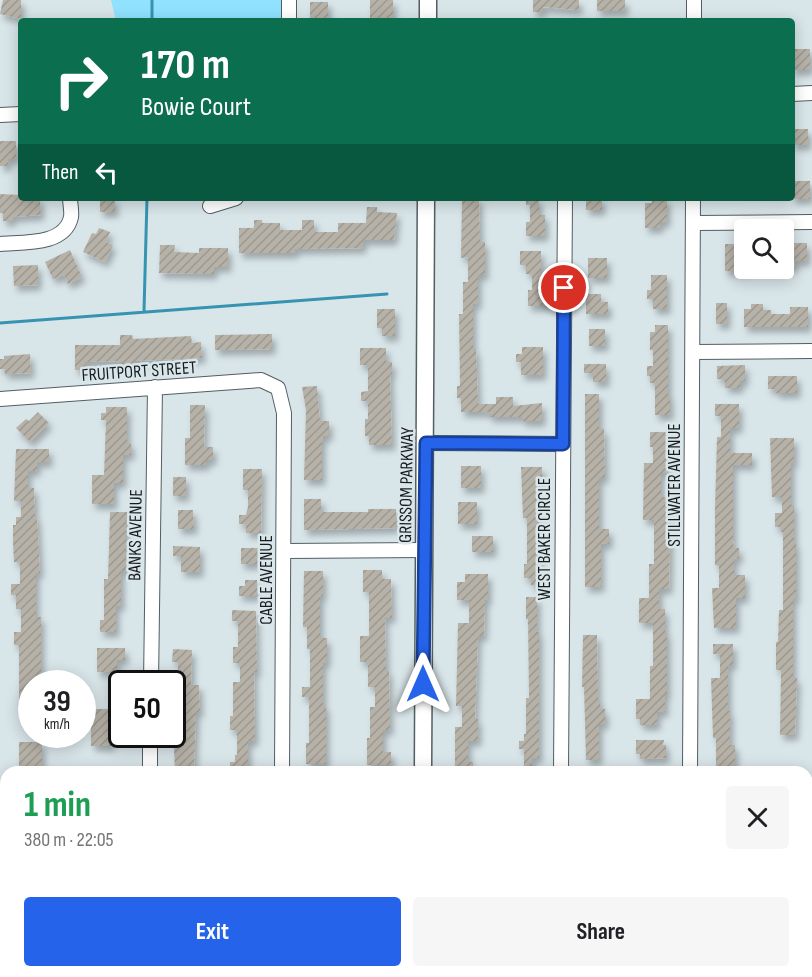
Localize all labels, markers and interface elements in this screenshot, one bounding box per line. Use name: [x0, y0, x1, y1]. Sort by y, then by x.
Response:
text: 170 m: [141, 40, 230, 91]
icon: right: [42, 42, 120, 120]
text: Bowie Court: [141, 91, 251, 123]
icon: left: [90, 156, 123, 189]
text: Then: [42, 159, 78, 186]
map controls: [734, 219, 794, 279]
button: search: [734, 219, 794, 279]
pin: [538, 262, 589, 313]
icon: arrive: [547, 271, 580, 304]
street label: FRUITPORT STREET: [81, 357, 197, 386]
street label: STILLWATER AVENUE: [664, 423, 685, 547]
street label: GRISSOM PARKWAY: [395, 426, 418, 543]
street label: WEST BAKER CIRCLE: [534, 478, 555, 600]
street label: BANKS AVENUE: [124, 489, 147, 581]
street label: CABLE AVENUE: [256, 535, 277, 625]
position arrow: [391, 652, 455, 716]
speed limit sign: 50: [108, 670, 186, 748]
text: 39: [43, 684, 71, 720]
text: km/h: [44, 715, 70, 734]
text: 1 min: [24, 784, 91, 827]
button: close: [726, 786, 789, 849]
text: 380 m · 22:05: [24, 828, 114, 852]
button: Exit: [24, 897, 401, 966]
button: Share: [413, 897, 789, 966]

